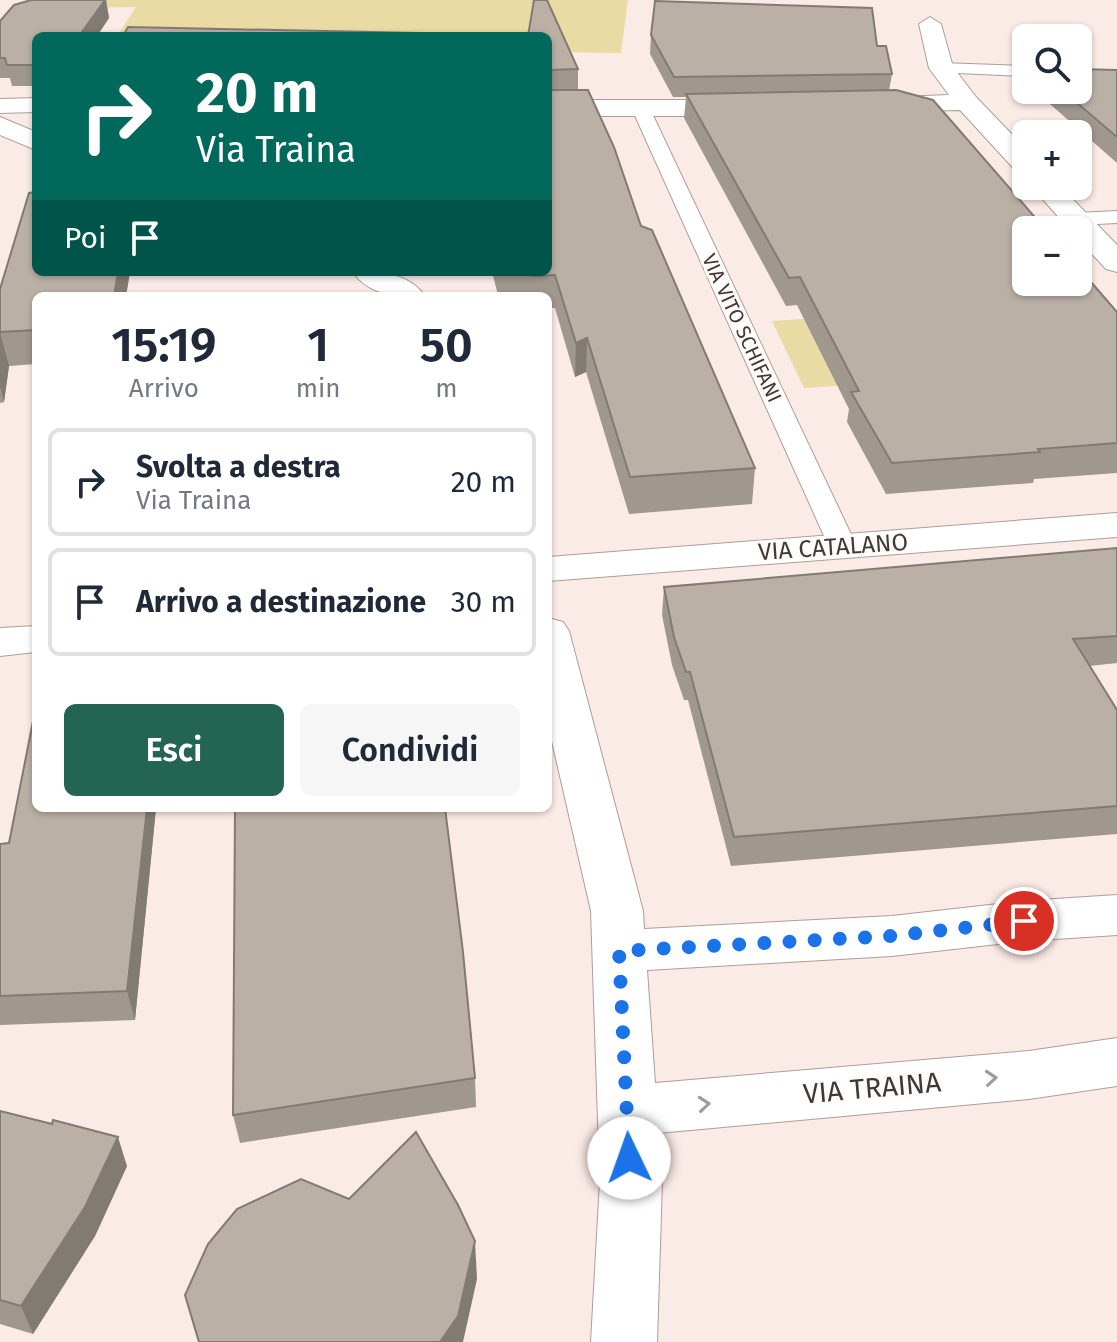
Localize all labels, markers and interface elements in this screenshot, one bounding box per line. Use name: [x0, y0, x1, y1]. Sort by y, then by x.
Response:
map controls: [1012, 24, 1092, 296]
button: search: [1012, 24, 1092, 104]
text: 20 m: [196, 60, 318, 127]
icon: right: [64, 64, 168, 168]
button: +: [1012, 120, 1092, 200]
text: Via Traina: [196, 128, 356, 172]
icon: arrive: [123, 216, 167, 260]
button: −: [1012, 216, 1092, 296]
text: Poi: [64, 220, 107, 256]
street label: VIA VITO SCHIFANI: [697, 250, 787, 406]
text: 15:19: [111, 316, 217, 374]
text: 1: [307, 316, 329, 374]
text: 50: [420, 316, 473, 374]
text: Arrivo: [129, 373, 199, 404]
text: min: [296, 373, 341, 404]
text: m: [435, 373, 457, 404]
text: Svolta a destra: [136, 449, 341, 485]
icon: right: [68, 460, 112, 504]
text: 20 m: [451, 464, 516, 500]
text: Via Traina: [136, 485, 251, 516]
street label: VIA CATALANO: [757, 528, 909, 566]
icon: arrive: [68, 580, 112, 624]
text: Arrivo a destinazione: [136, 584, 426, 620]
text: 30 m: [451, 584, 516, 620]
button: Esci: [64, 704, 284, 796]
button: Condividi: [300, 704, 520, 796]
pin: [990, 887, 1058, 955]
icon: arrive: [1002, 899, 1046, 943]
street label: VIA TRAINA: [802, 1066, 942, 1110]
one-way arrow: [985, 1070, 998, 1087]
one-way arrow: [698, 1095, 711, 1112]
position arrow: [587, 1116, 671, 1200]

